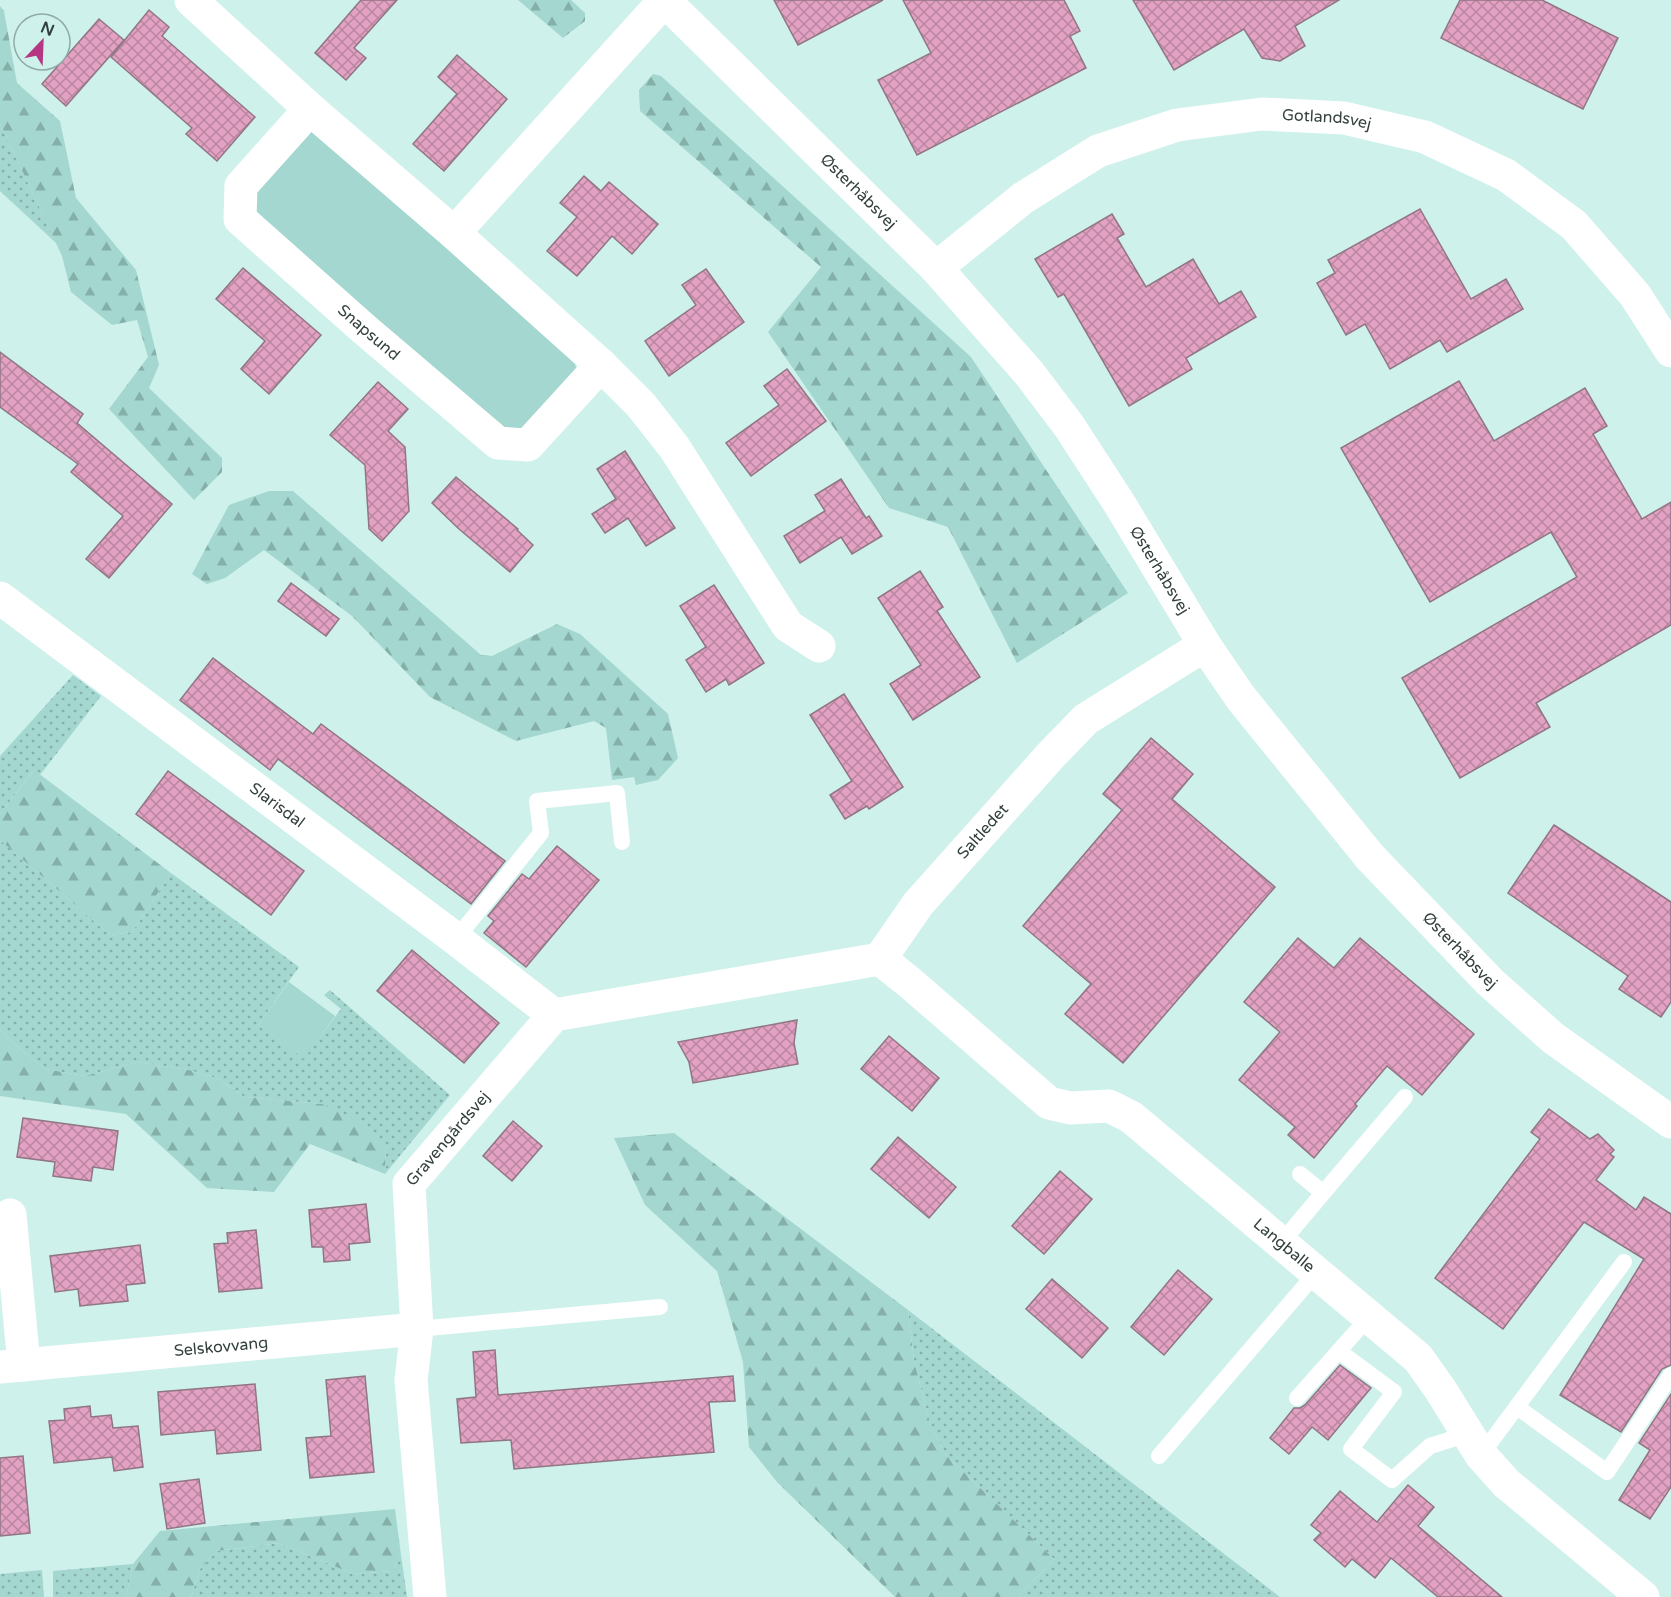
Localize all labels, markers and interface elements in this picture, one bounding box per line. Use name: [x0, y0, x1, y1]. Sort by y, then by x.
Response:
north arrow: [12, 12, 72, 72]
text: N: [38, 17, 57, 41]
street label: Gotlandsvej: [1281, 105, 1373, 134]
street label: Østerhåbsvej: [816, 149, 901, 234]
street label: Snapsund: [333, 300, 404, 365]
street label: Østerhåbsvej: [1125, 522, 1194, 618]
street label: Slarisdal: [246, 778, 309, 832]
street label: Saltledet: [953, 800, 1013, 863]
street label: Østerhåbsvej: [1418, 908, 1501, 994]
street label: Gravengårdsvej: [402, 1087, 494, 1190]
street label: Langballe: [1249, 1214, 1319, 1277]
street label: Selskovvang: [173, 1333, 269, 1361]

